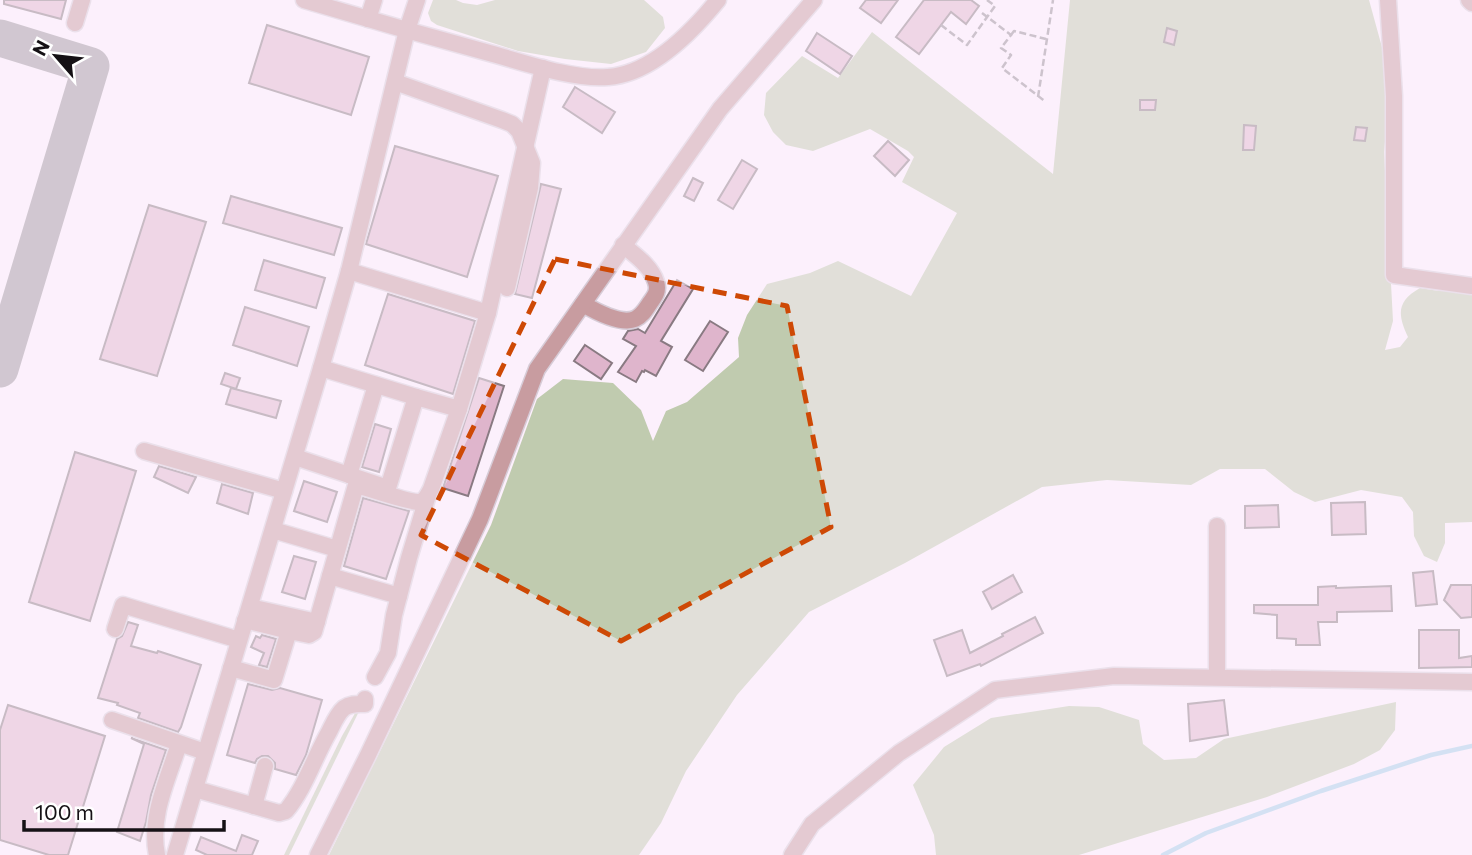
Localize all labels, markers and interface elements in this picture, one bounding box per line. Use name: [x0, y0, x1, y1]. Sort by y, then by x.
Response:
north arrow: [21, 21, 91, 91]
text: N: [27, 36, 54, 59]
scale bar: [24, 788, 224, 832]
text: 100 m: [35, 799, 94, 824]

